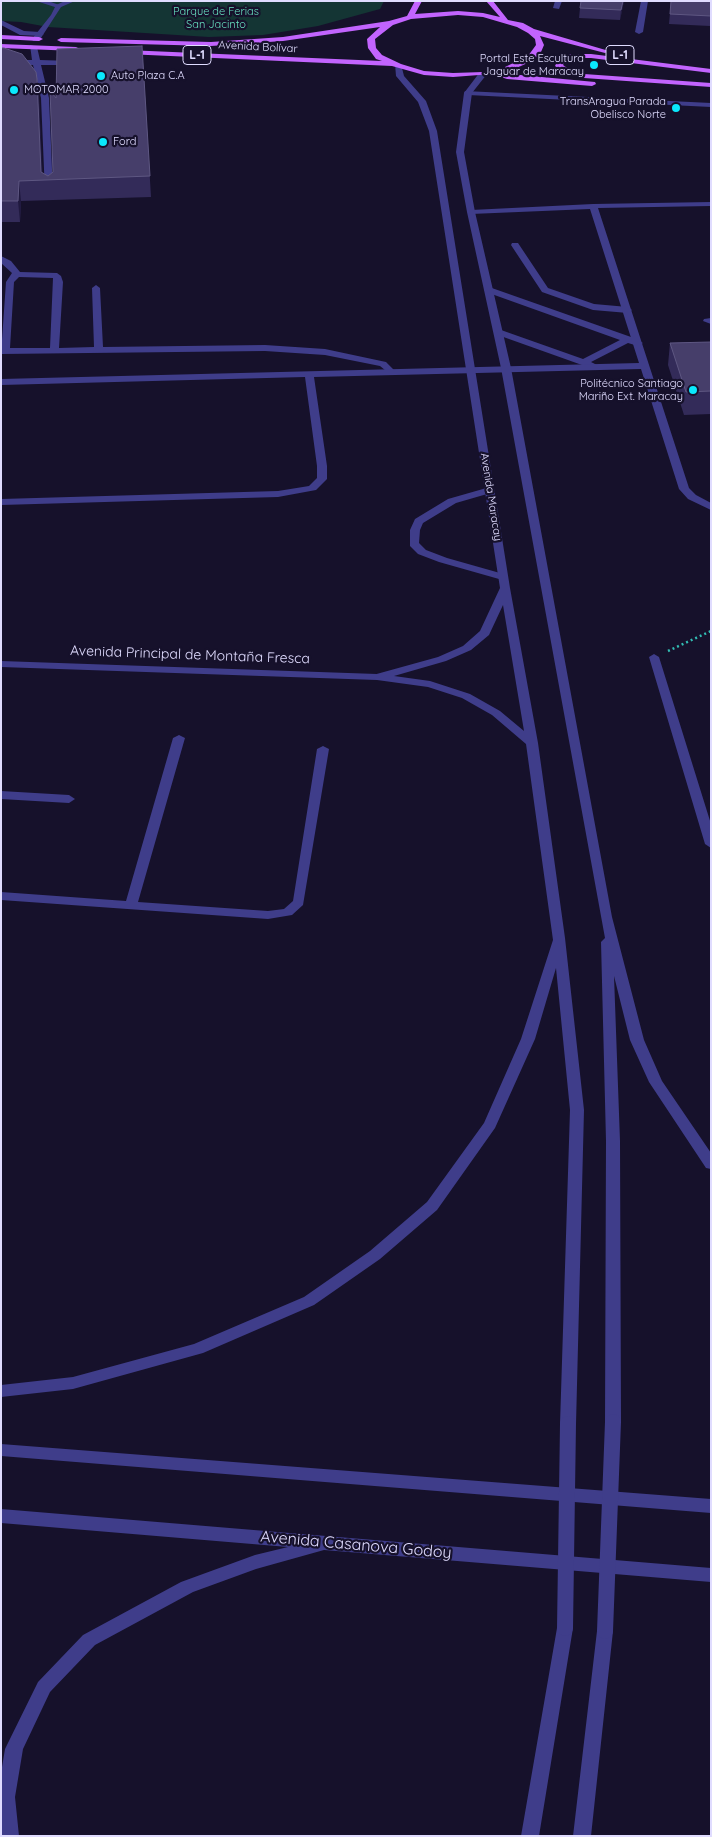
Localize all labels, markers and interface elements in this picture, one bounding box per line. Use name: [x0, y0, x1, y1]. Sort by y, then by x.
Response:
park label: Parque de Ferias San Jacinto: [173, 5, 259, 31]
street label: Avenida Bolívar: [218, 38, 298, 56]
road number: L-1: [183, 46, 211, 64]
road number: L-1: [606, 46, 634, 64]
place label: Portal Este Escultura Jaguar de Maracay: [480, 52, 584, 78]
marker: Portal Este Escultura Jaguar de Maracay: [588, 59, 600, 71]
place label: Auto Plaza C.A: [111, 69, 185, 83]
marker: Auto Plaza C.A: [95, 70, 107, 82]
place label: MOTOMAR 2000: [24, 83, 108, 97]
marker: MOTOMAR 2000: [8, 84, 20, 96]
place label: TransAragua Parada Obelisco Norte: [560, 95, 666, 121]
marker: TransAragua Parada Obelisco Norte: [670, 102, 682, 114]
place label: Ford: [113, 135, 136, 149]
marker: Ford: [97, 136, 109, 148]
place label: Politécnico Santiago Mariño Ext. Maracay: [579, 377, 683, 403]
marker: Politécnico Santiago Mariño Ext. Maracay: [687, 384, 699, 396]
street label: Avenida Maracay: [478, 452, 504, 542]
street label: Avenida Principal de Montaña Fresca: [70, 642, 310, 668]
street label: Avenida Casanova Godoy: [260, 1527, 452, 1563]

